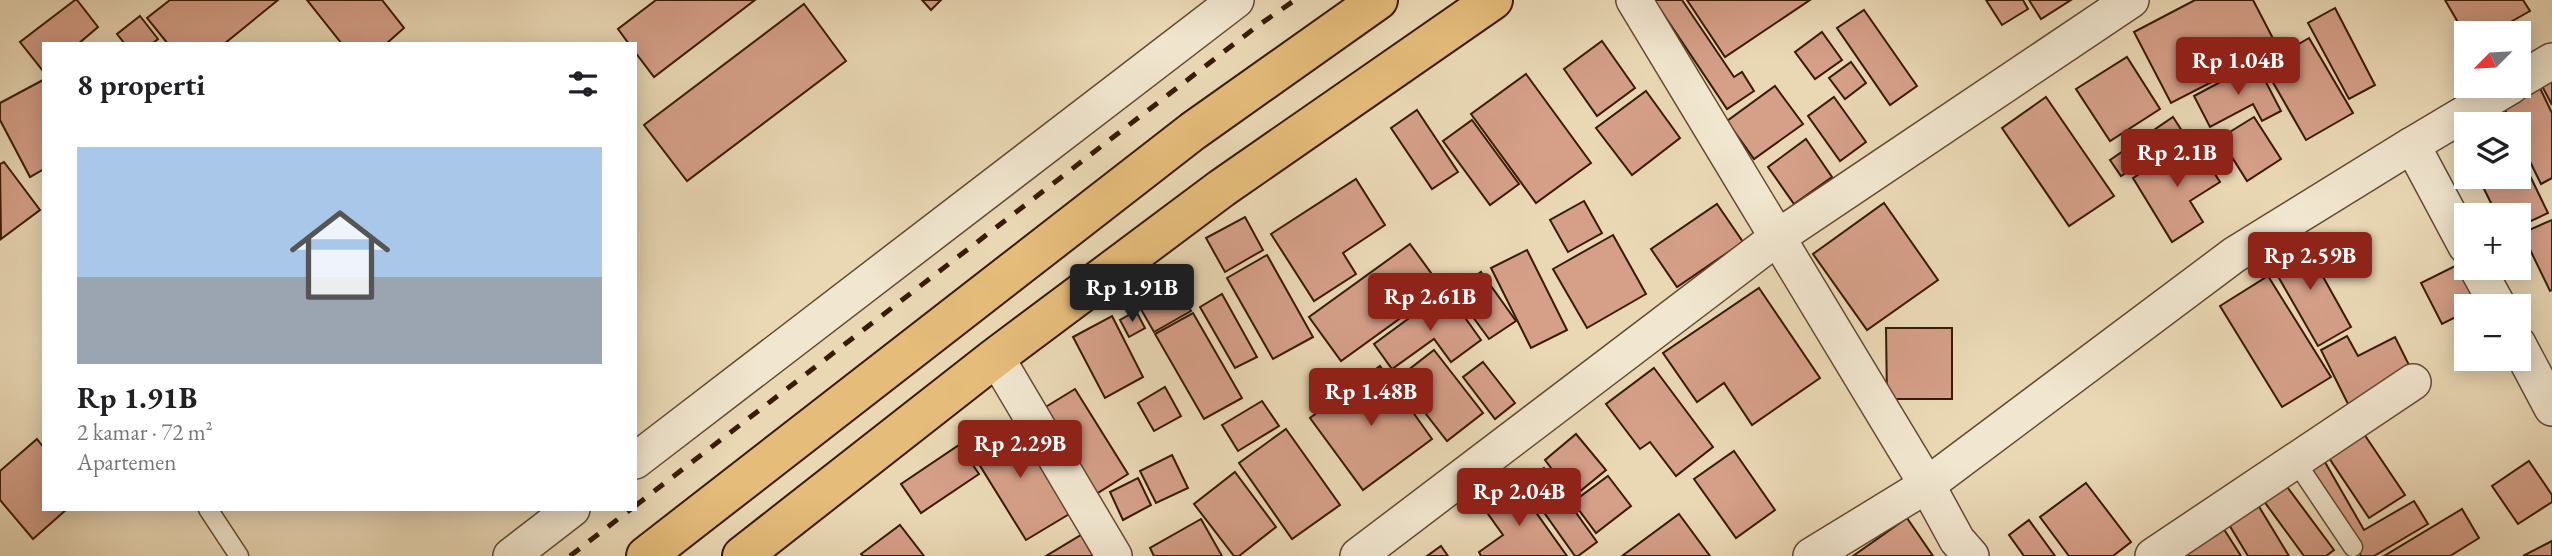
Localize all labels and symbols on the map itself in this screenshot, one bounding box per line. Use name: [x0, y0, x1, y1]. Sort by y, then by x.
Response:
north arrow: [2454, 21, 2530, 98]
pin: Rp 1.04B: [2166, 38, 2310, 97]
pin: Rp 2.1B: [2112, 130, 2242, 189]
pin: Rp 2.59B: [2238, 232, 2382, 292]
pin: Rp 1.91B: [1060, 264, 1204, 324]
pin: Rp 2.61B: [1358, 274, 1502, 333]
pin: Rp 1.48B: [1299, 368, 1443, 428]
pin: Rp 2.29B: [948, 420, 1092, 480]
pin: Rp 2.04B: [1447, 468, 1591, 528]

